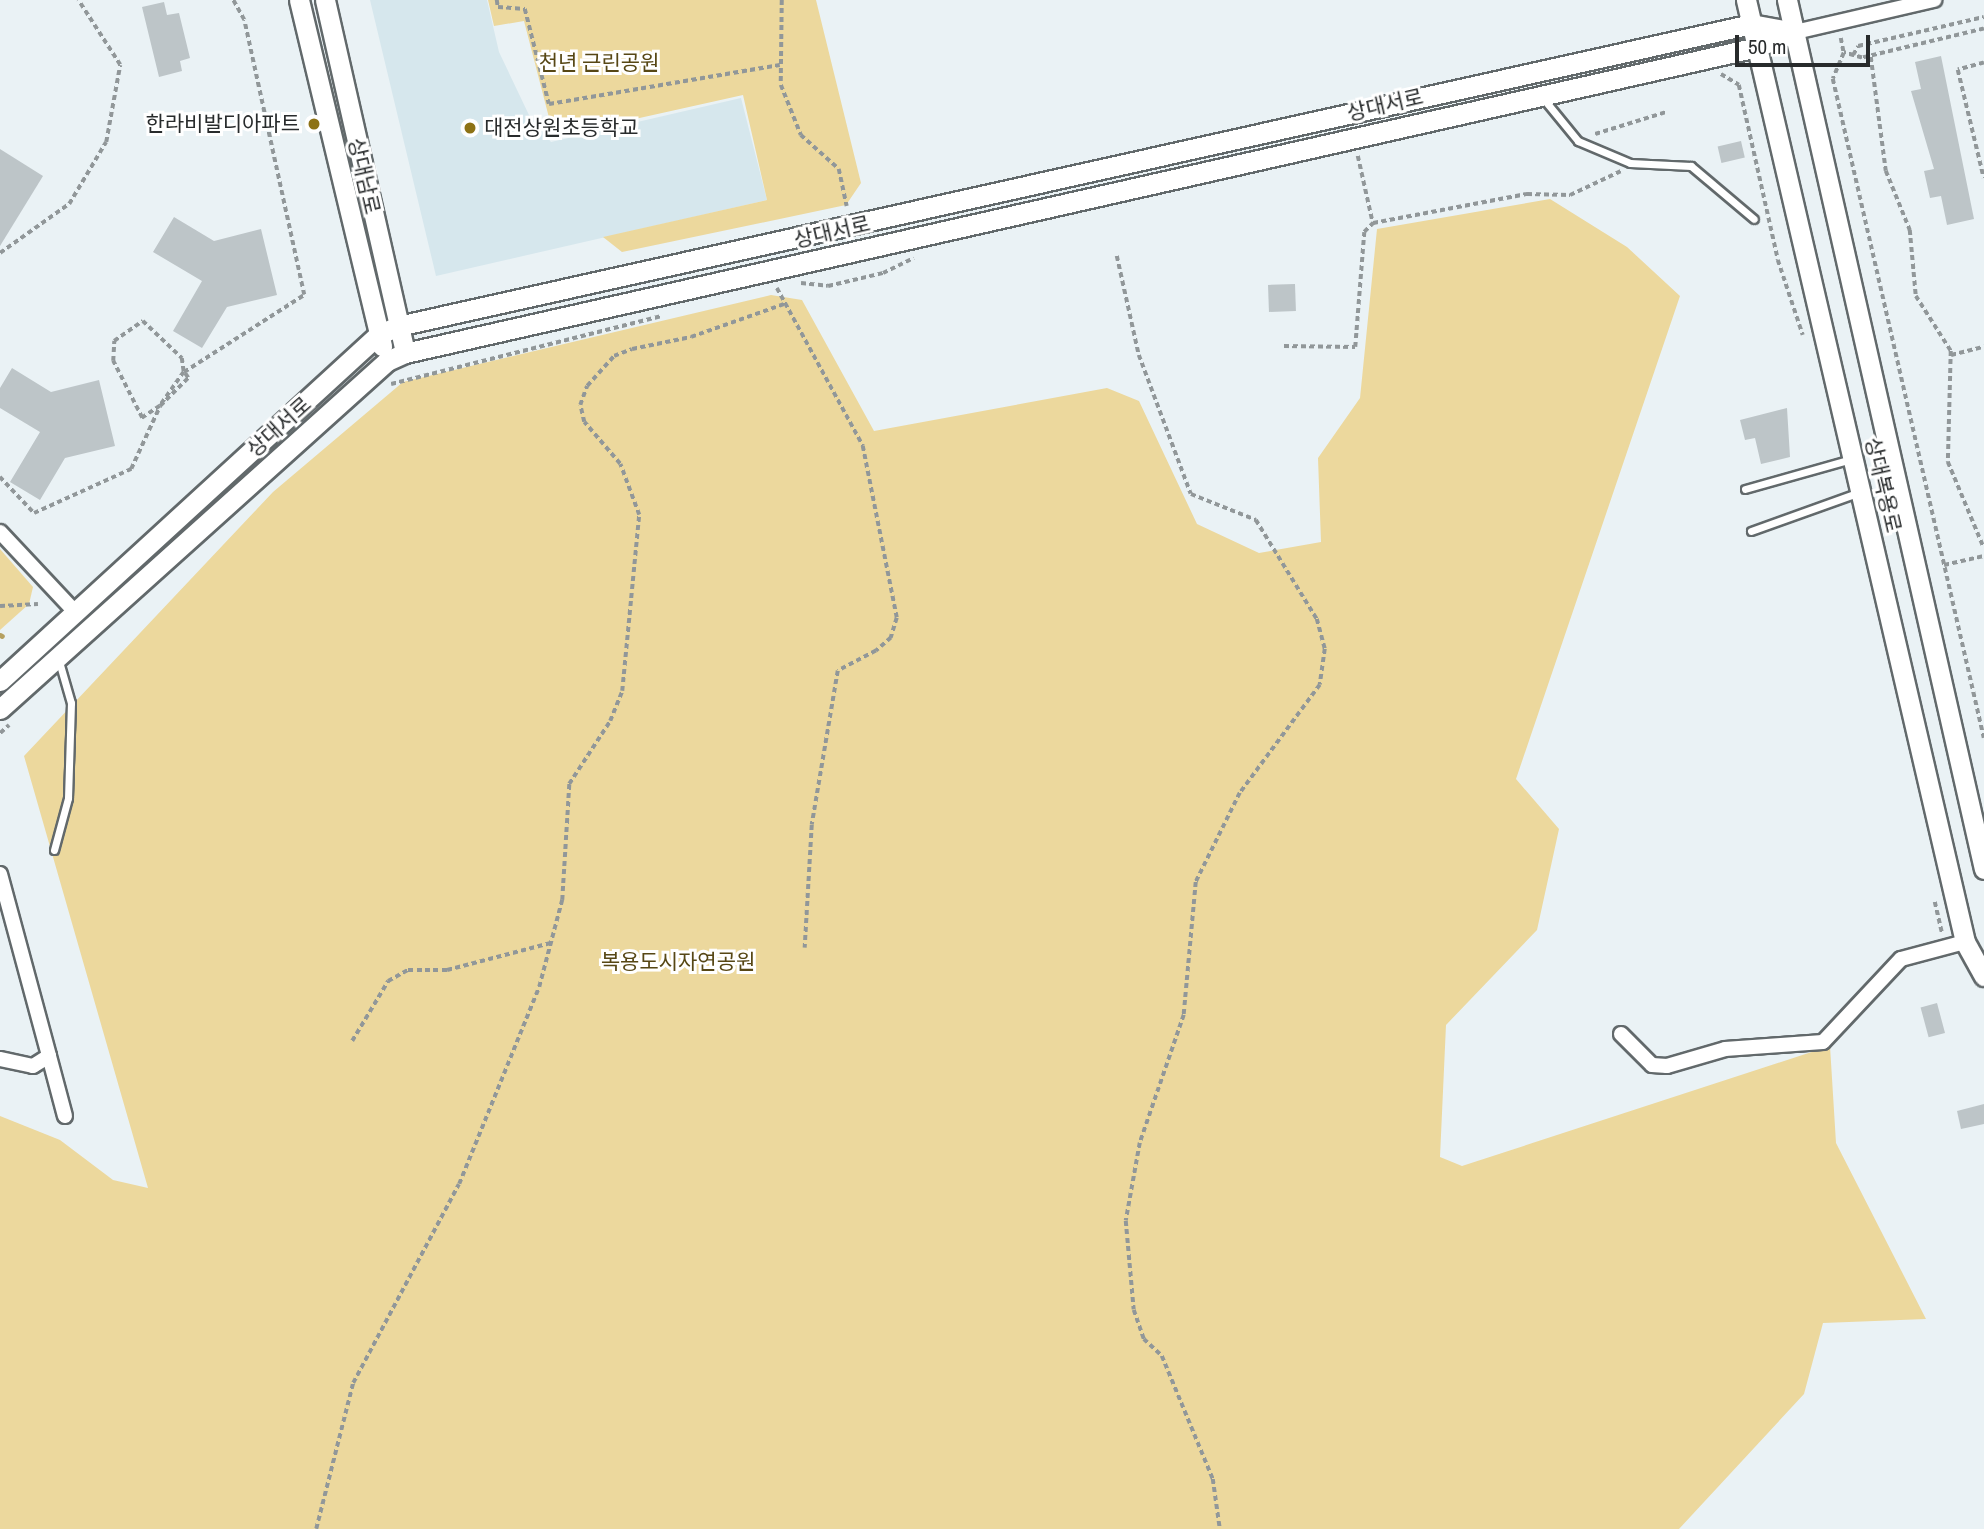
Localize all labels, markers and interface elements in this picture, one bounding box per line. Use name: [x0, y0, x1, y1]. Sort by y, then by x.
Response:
scale bar: [1739, 21, 1874, 65]
text: 50 m: [1748, 32, 1786, 61]
park label: 천년 근린공원: [539, 50, 659, 76]
street label: 상대서로: [1345, 84, 1425, 126]
place label: 한라비발디아파트: [145, 111, 300, 137]
place label: 대전상원초등학교: [484, 115, 639, 141]
marker: 한라비발디아파트: [306, 116, 322, 132]
marker: 대전상원초등학교: [462, 120, 478, 136]
street label: 상대남로: [343, 136, 385, 216]
street label: 상대서로: [792, 211, 872, 253]
street label: 상대서로: [242, 392, 316, 462]
street label: 상대복용로: [1860, 435, 1906, 535]
park label: 복용도시자연공원: [601, 949, 755, 975]

